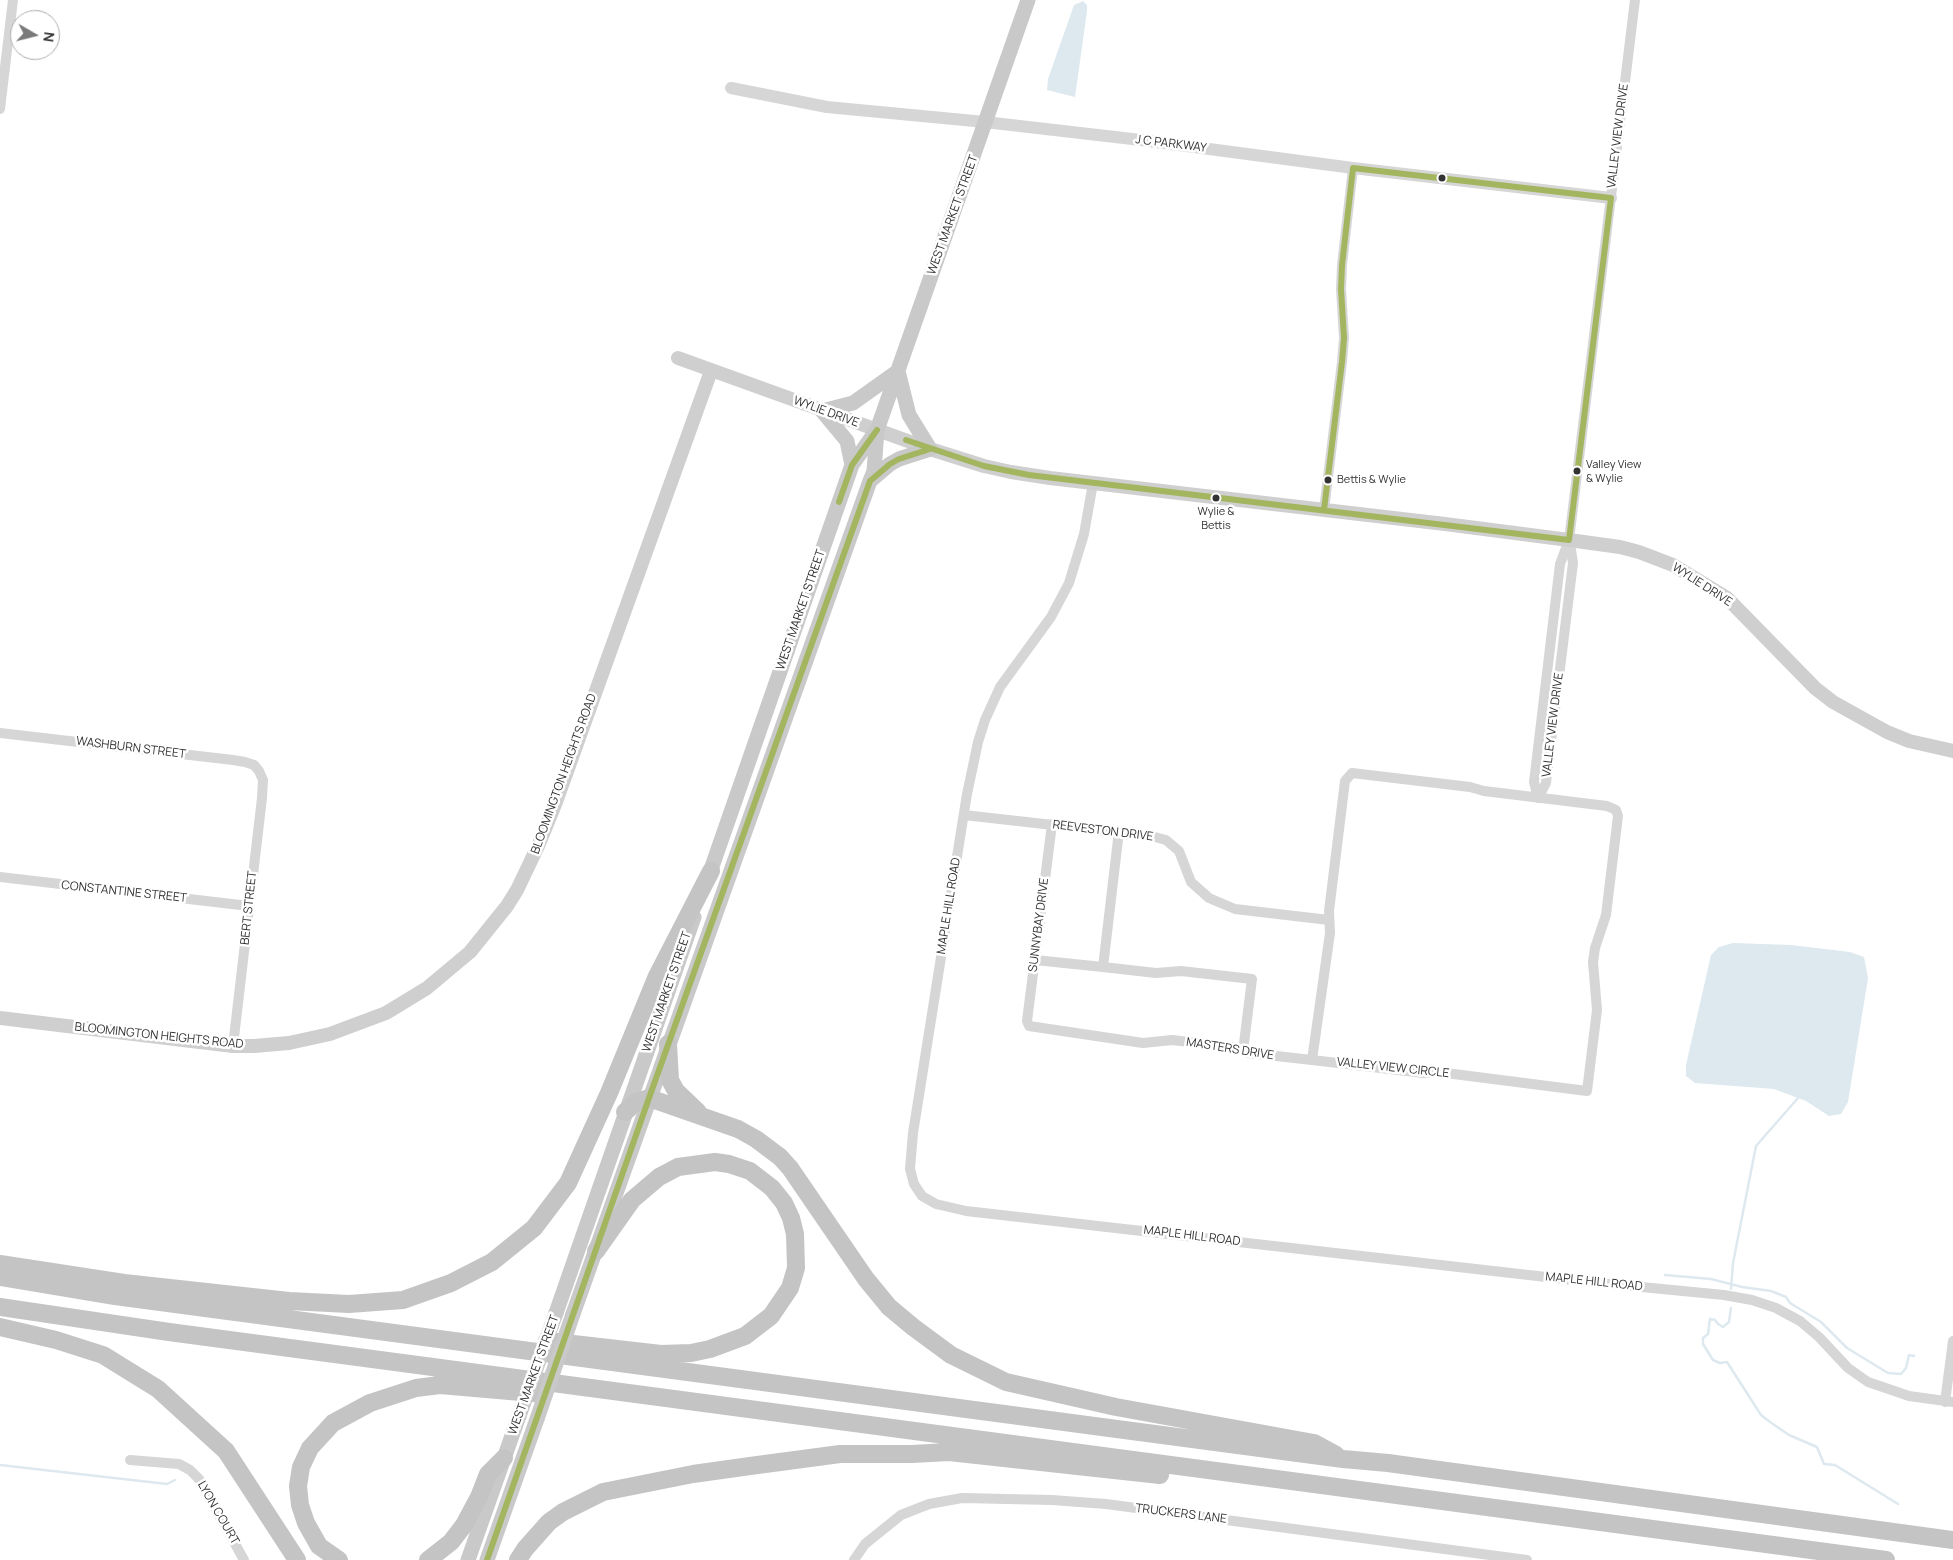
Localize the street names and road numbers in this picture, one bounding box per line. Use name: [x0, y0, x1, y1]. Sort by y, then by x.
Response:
street label: VALLEY VIEW DRIVE: [1604, 83, 1632, 189]
street label: J C PARKWAY: [1134, 132, 1208, 156]
street label: WEST MARKET STREET: [925, 153, 981, 277]
street label: WYLIE DRIVE: [791, 394, 861, 430]
street label: WEST MARKET STREET: [774, 548, 828, 672]
street label: WYLIE DRIVE: [1669, 560, 1735, 610]
street label: VALLEY VIEW DRIVE: [1539, 672, 1567, 778]
street label: BLOOMINGTON HEIGHTS ROAD: [528, 692, 600, 856]
street label: WASHBURN STREET: [75, 734, 187, 762]
street label: REEVESTON DRIVE: [1052, 818, 1154, 844]
street label: MAPLE HILL ROAD: [934, 857, 964, 955]
street label: BERT STREET: [238, 870, 260, 946]
street label: SUNNYBAY DRIVE: [1026, 877, 1052, 973]
street label: CONSTANTINE STREET: [61, 878, 187, 906]
street label: WEST MARKET STREET: [640, 930, 694, 1054]
street label: BLOOMINGTON HEIGHTS ROAD: [74, 1020, 244, 1052]
street label: MASTERS DRIVE: [1185, 1035, 1275, 1063]
street label: VALLEY VIEW CIRCLE: [1336, 1055, 1450, 1081]
street label: MAPLE HILL ROAD: [1143, 1223, 1241, 1249]
street label: MAPLE HILL ROAD: [1545, 1270, 1643, 1294]
street label: WEST MARKET STREET: [506, 1313, 562, 1437]
street label: LYON COURT: [194, 1479, 242, 1547]
street label: TRUCKERS LANE: [1135, 1501, 1227, 1527]

